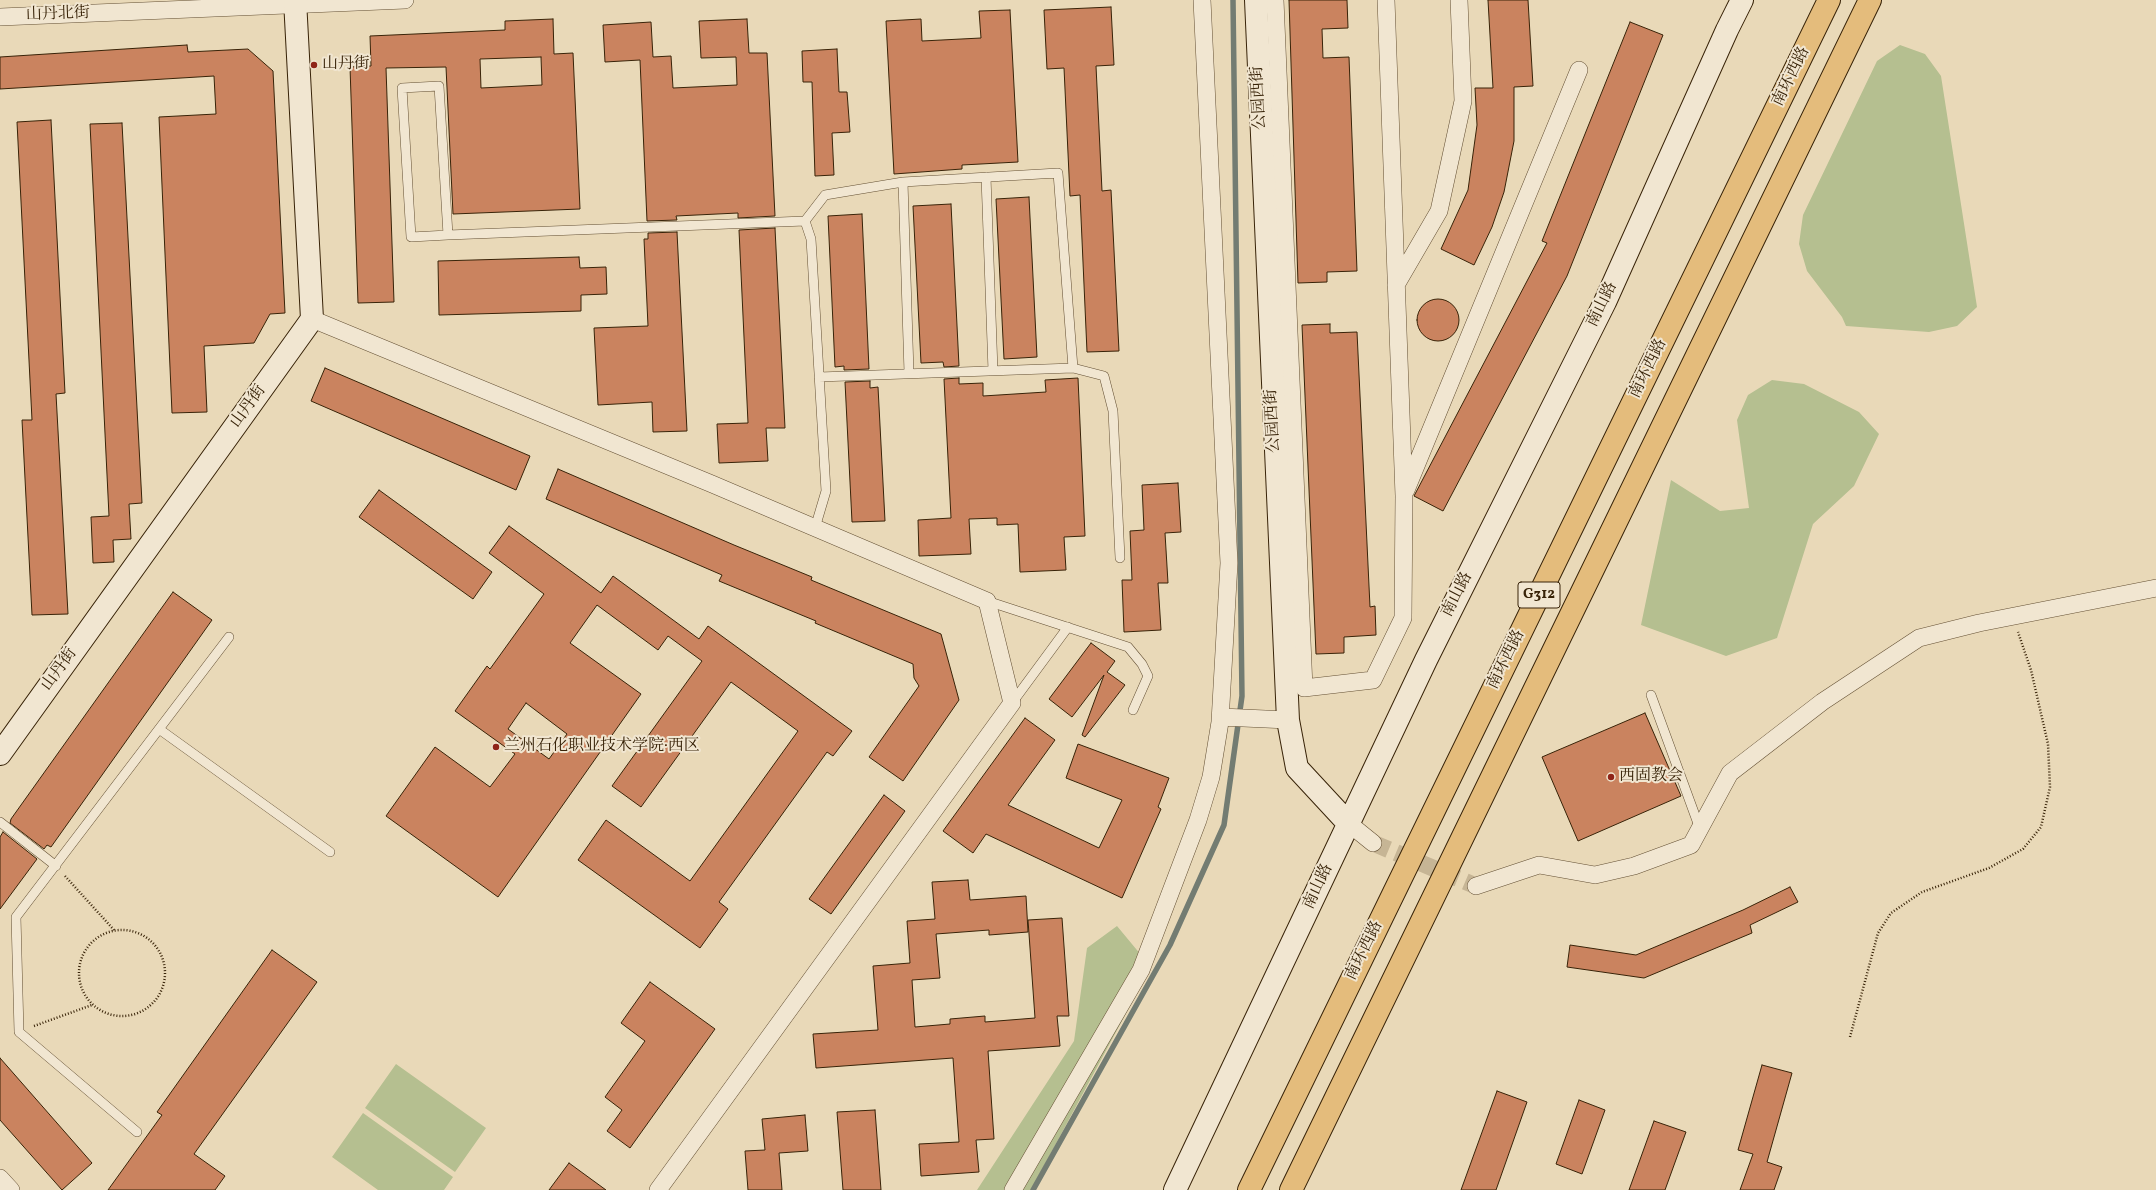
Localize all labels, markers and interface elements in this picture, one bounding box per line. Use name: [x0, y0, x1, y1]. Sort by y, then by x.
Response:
street label: 山丹北街: [26, 4, 90, 26]
street label: 南环西路: [1769, 44, 1815, 110]
place label: 山丹街: [322, 55, 370, 75]
marker: 山丹街: [309, 60, 319, 70]
street label: 公园西街: [1249, 66, 1271, 130]
street label: 南山路: [1584, 279, 1622, 331]
street label: 南环西路: [1626, 336, 1672, 402]
street label: 山丹街: [227, 382, 271, 432]
street label: 公园西街: [1263, 389, 1285, 453]
street label: 南山路: [1439, 569, 1477, 621]
road number: G312: [1518, 582, 1560, 608]
street label: 南环西路: [1484, 627, 1530, 693]
street label: 山丹街: [38, 645, 82, 695]
place label: 兰州石化职业技术学院·西区: [504, 737, 700, 757]
marker: 兰州石化职业技术学院·西区: [491, 742, 501, 752]
place label: 西固教会: [1619, 767, 1683, 787]
marker: 西固教会: [1606, 772, 1616, 782]
street label: 南山路: [1300, 861, 1338, 913]
street label: 南环西路: [1342, 918, 1388, 984]

